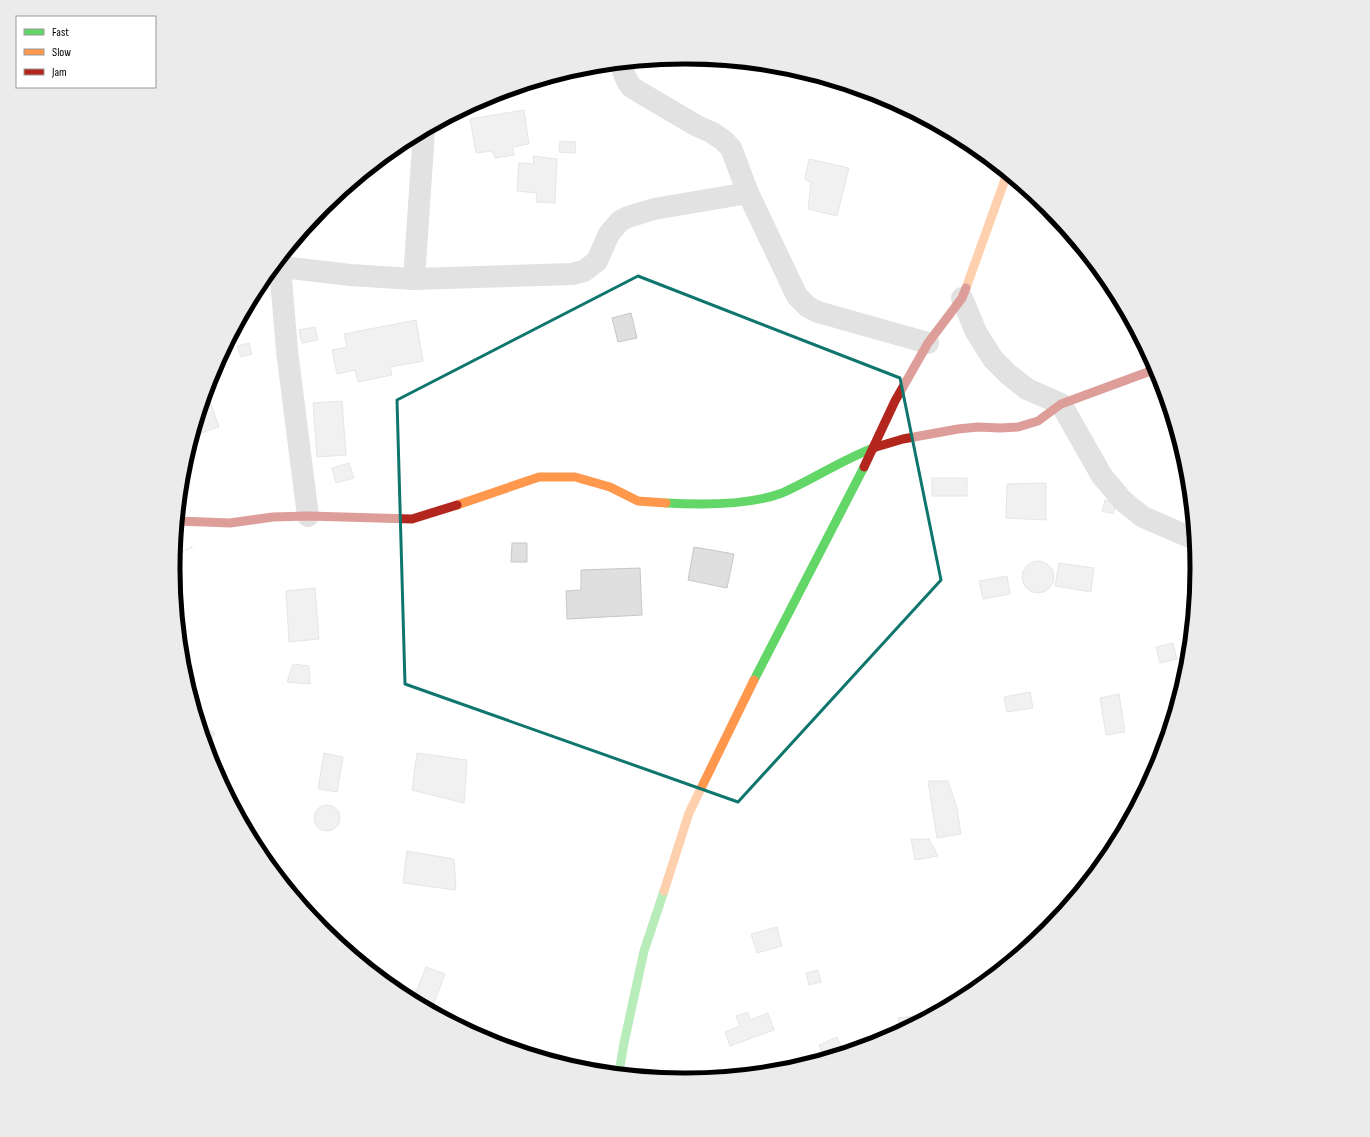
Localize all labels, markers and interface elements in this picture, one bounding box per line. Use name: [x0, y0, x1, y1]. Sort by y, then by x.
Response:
legend: [16, 16, 156, 88]
text: Fast: [52, 25, 69, 40]
text: Slow: [52, 45, 71, 60]
text: Jam: [51, 65, 67, 80]

